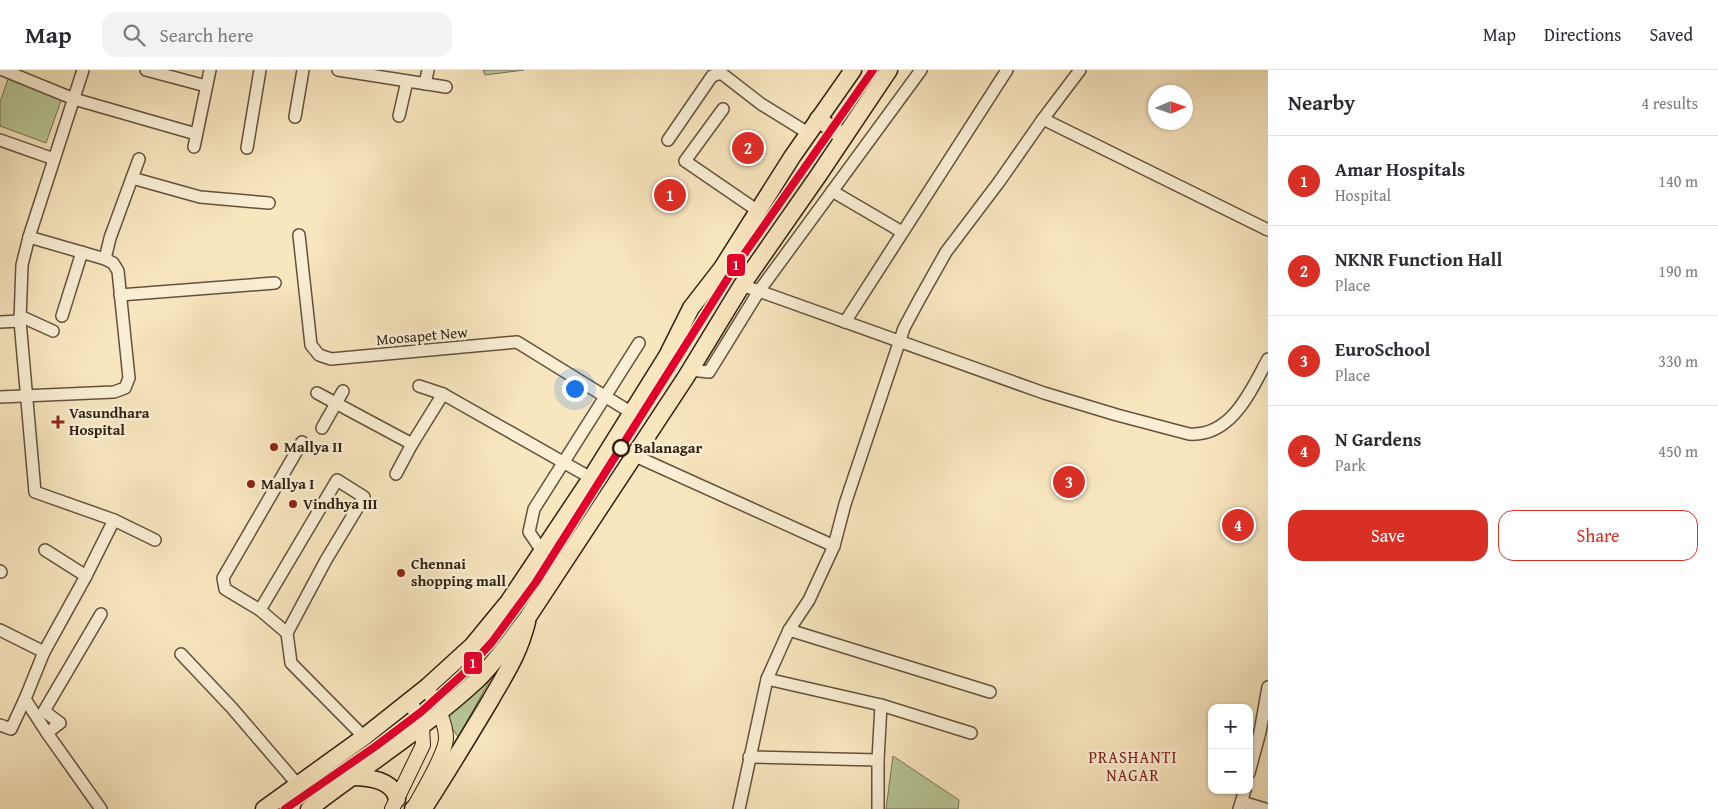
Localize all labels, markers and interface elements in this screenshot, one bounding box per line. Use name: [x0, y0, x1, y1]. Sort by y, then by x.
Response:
search box: [102, 12, 452, 57]
text: Map: [25, 17, 72, 52]
icon: search: [120, 21, 148, 49]
text: Search here: [160, 21, 253, 49]
text: Map: [1483, 21, 1516, 48]
text: Directions: [1544, 21, 1621, 48]
text: Saved: [1649, 21, 1693, 48]
north arrow: [1148, 85, 1193, 130]
text: Nearby: [1288, 87, 1355, 118]
text: 4 results: [1641, 91, 1698, 115]
pin: 2: [732, 129, 764, 167]
text: Amar Hospitals: [1335, 155, 1465, 183]
text: 1: [1300, 169, 1308, 193]
text: 140 m: [1658, 169, 1698, 193]
pin: 1: [654, 176, 686, 214]
text: Hospital: [1335, 183, 1391, 207]
text: NKNR Function Hall: [1335, 245, 1502, 273]
line badge: 1: [726, 253, 746, 277]
text: 1: [732, 255, 740, 275]
text: 2: [1300, 259, 1308, 283]
text: 190 m: [1658, 259, 1698, 283]
text: Place: [1335, 273, 1370, 297]
street label: Moosapet New: [375, 321, 469, 350]
text: EuroSchool: [1335, 335, 1430, 363]
text: 3: [1300, 349, 1308, 373]
text: 330 m: [1658, 349, 1698, 373]
text: Place: [1335, 363, 1370, 387]
your location: [562, 376, 588, 402]
place label: Vasundhara Hospital: [69, 402, 150, 440]
marker: Vasundhara Hospital: [51, 415, 65, 429]
text: N Gardens: [1335, 425, 1421, 453]
place label: Mallya II: [284, 436, 342, 457]
place label: Balanagar: [634, 437, 702, 458]
marker: Balanagar: [612, 439, 630, 457]
text: 4: [1300, 439, 1308, 463]
text: 450 m: [1658, 439, 1698, 463]
marker: Mallya II: [268, 441, 280, 453]
text: Park: [1335, 453, 1366, 477]
pin: 3: [1053, 463, 1085, 501]
place label: Mallya I: [261, 473, 314, 494]
marker: Mallya I: [245, 478, 257, 490]
place label: Vindhya III: [303, 493, 378, 514]
marker: Vindhya III: [287, 498, 299, 510]
pin: 4: [1222, 506, 1254, 544]
button: Save: [1288, 510, 1488, 561]
button: Share: [1498, 510, 1698, 561]
place label: Chennai shopping mall: [411, 553, 506, 591]
marker: Chennai shopping mall: [395, 567, 407, 579]
line badge: 1: [463, 651, 483, 675]
text: 1: [469, 653, 477, 673]
map controls: [1208, 704, 1253, 794]
button: +: [1208, 704, 1253, 749]
district label: PRASHANTI NAGAR: [1089, 745, 1178, 787]
button: −: [1208, 749, 1253, 794]

